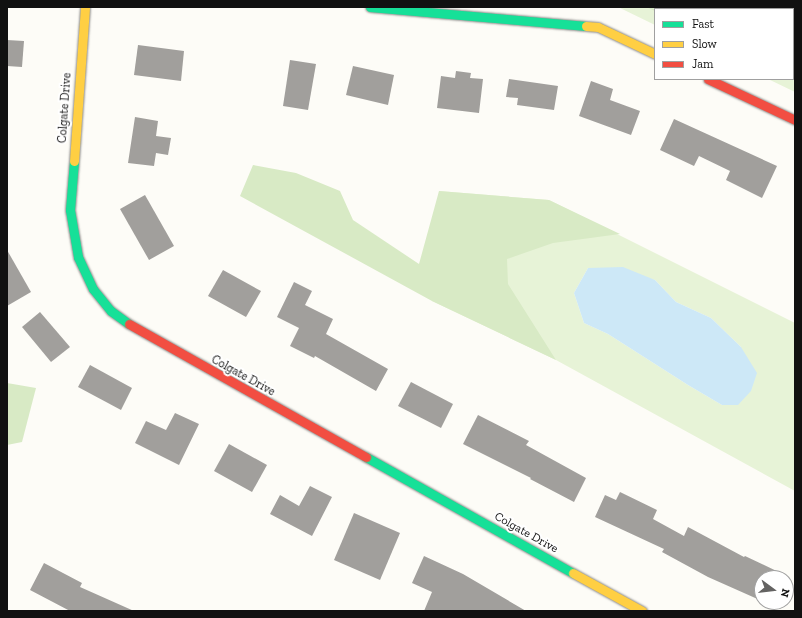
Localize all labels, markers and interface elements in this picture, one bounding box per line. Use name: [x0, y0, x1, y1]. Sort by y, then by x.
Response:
legend: [654, 8, 794, 80]
text: Fast: [692, 17, 714, 31]
text: Slow: [692, 37, 717, 51]
text: Jam: [692, 57, 713, 71]
street label: Colgate Drive: [55, 72, 75, 144]
street label: Colgate Drive: [209, 353, 277, 399]
street label: Colgate Drive: [492, 510, 560, 556]
north arrow: [754, 570, 794, 610]
text: N: [778, 587, 792, 599]

